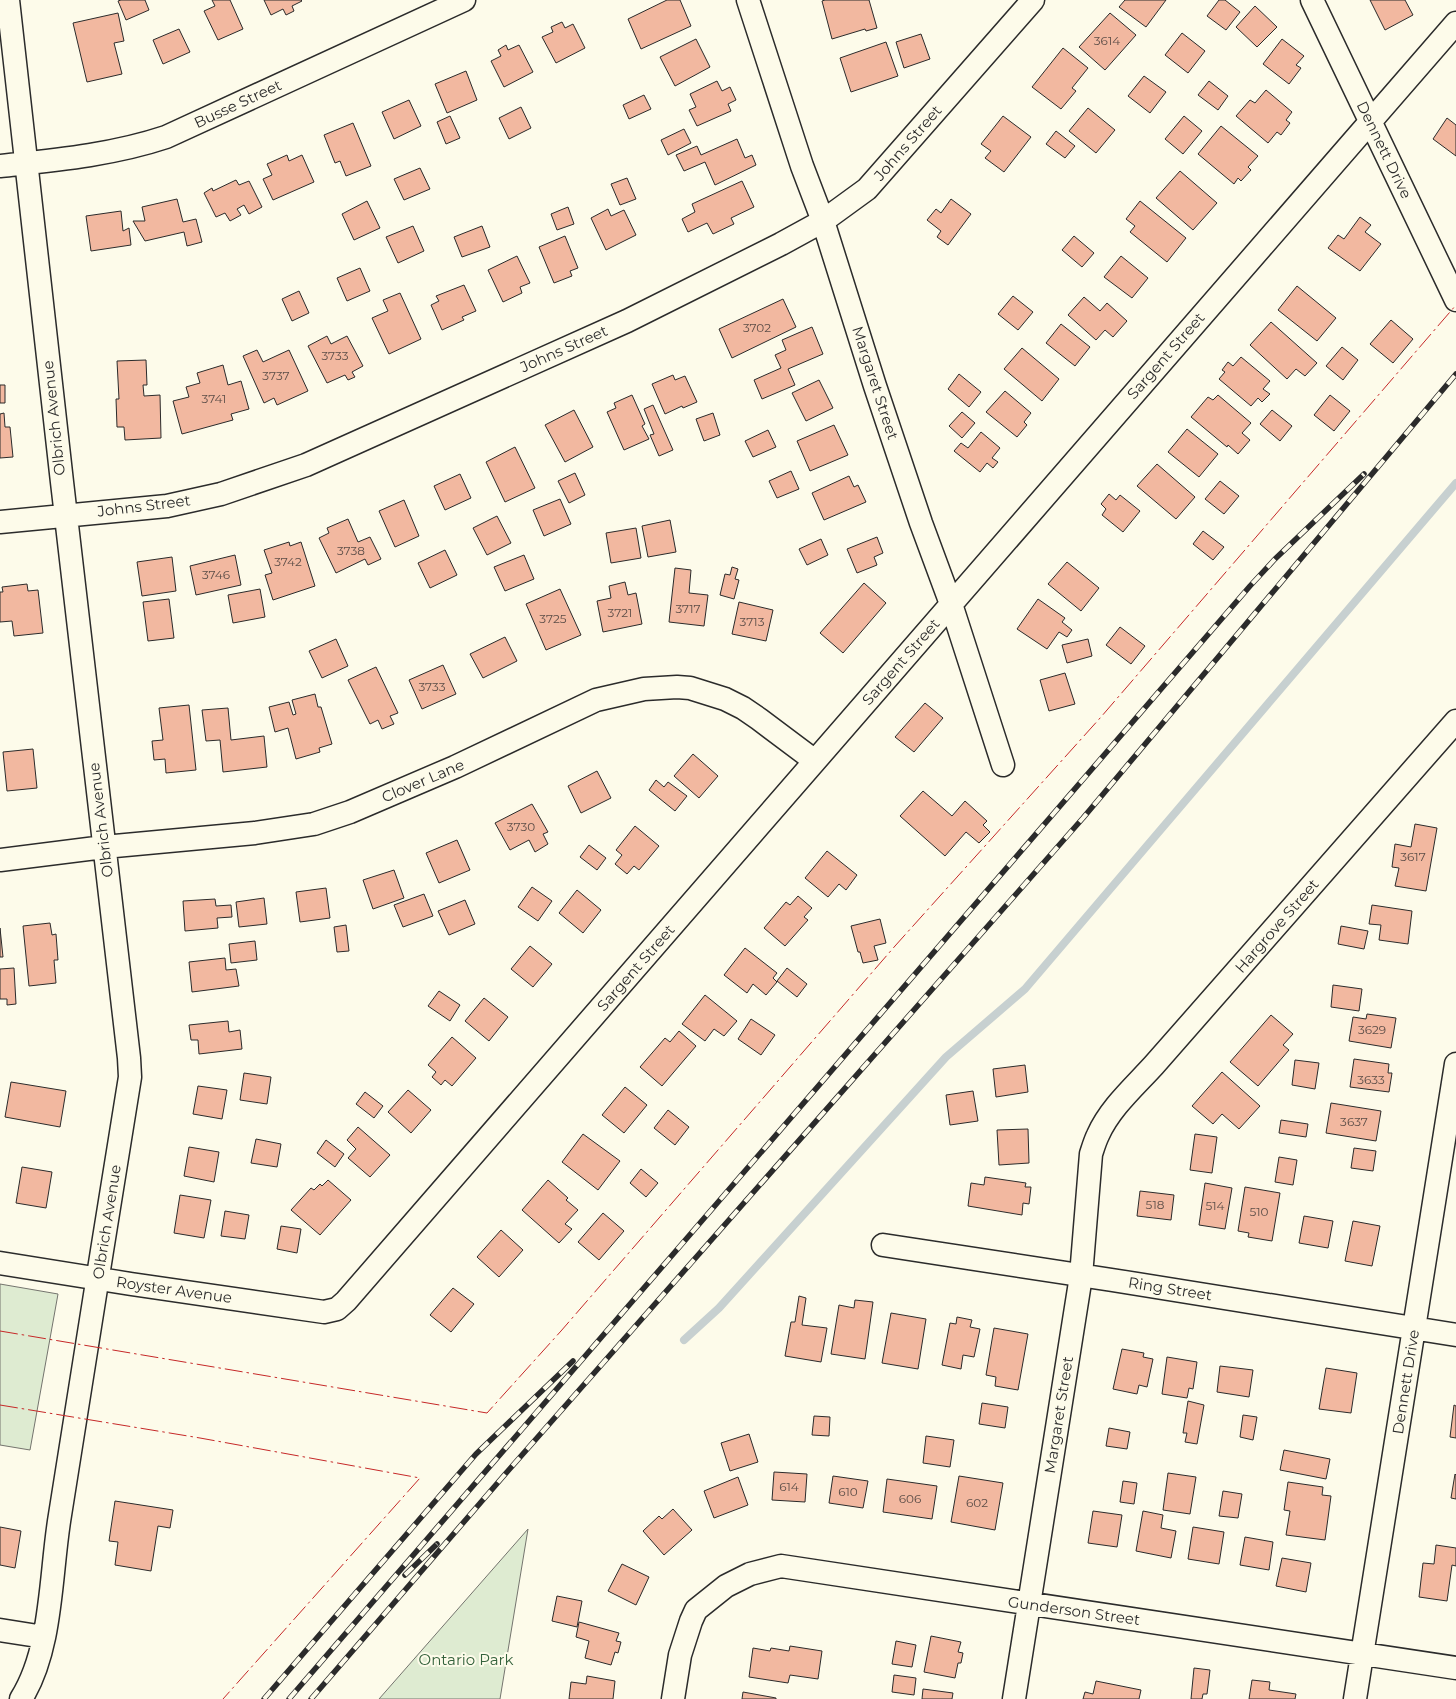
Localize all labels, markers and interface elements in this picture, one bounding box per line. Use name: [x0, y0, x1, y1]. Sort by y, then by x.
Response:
house number: 3614: [1094, 33, 1120, 48]
street label: Busse Street: [191, 75, 285, 132]
street label: Dennett Drive: [1353, 98, 1416, 202]
street label: Johns Street: [869, 101, 946, 185]
street label: Sargent Street: [1123, 308, 1208, 403]
house number: 3702: [743, 320, 771, 335]
street label: Johns Street: [516, 321, 611, 377]
street label: Margaret Street: [848, 324, 903, 442]
house number: 3733: [321, 348, 349, 363]
street label: Olbrich Avenue: [38, 360, 69, 477]
house number: 3737: [262, 368, 290, 383]
house number: 3741: [202, 391, 226, 406]
street label: Johns Street: [95, 490, 192, 521]
house number: 3738: [337, 543, 365, 558]
house number: 3742: [274, 554, 302, 569]
house number: 3746: [202, 567, 230, 582]
house number: 3717: [675, 601, 701, 616]
house number: 3721: [608, 605, 632, 620]
house number: 3725: [539, 611, 567, 626]
house number: 3713: [740, 614, 765, 629]
street label: Sargent Street: [858, 614, 943, 709]
house number: 3733: [418, 679, 446, 694]
street label: Clover Lane: [379, 755, 467, 806]
street label: Olbrich Avenue: [84, 761, 117, 879]
house number: 3730: [507, 819, 535, 834]
house number: 3617: [1400, 849, 1426, 864]
street label: Hargrove Street: [1231, 875, 1323, 977]
street label: Sargent Street: [593, 920, 678, 1015]
house number: 3629: [1358, 1022, 1386, 1037]
house number: 3633: [1357, 1072, 1385, 1087]
house number: 3637: [1340, 1114, 1368, 1129]
street label: Olbrich Avenue: [88, 1163, 125, 1281]
house number: 518: [1146, 1197, 1165, 1212]
house number: 514: [1205, 1198, 1225, 1213]
house number: 510: [1249, 1204, 1269, 1219]
street label: Royster Avenue: [115, 1272, 233, 1307]
street label: Ring Street: [1127, 1273, 1213, 1305]
street label: Dennett Drive: [1388, 1328, 1423, 1436]
street label: Margaret Street: [1040, 1355, 1077, 1475]
house number: 614: [779, 1479, 799, 1494]
house number: 610: [838, 1484, 858, 1499]
house number: 606: [899, 1491, 921, 1506]
house number: 602: [966, 1495, 988, 1510]
street label: Gunderson Street: [1007, 1592, 1141, 1629]
park label: Ontario Park: [419, 1650, 513, 1669]

